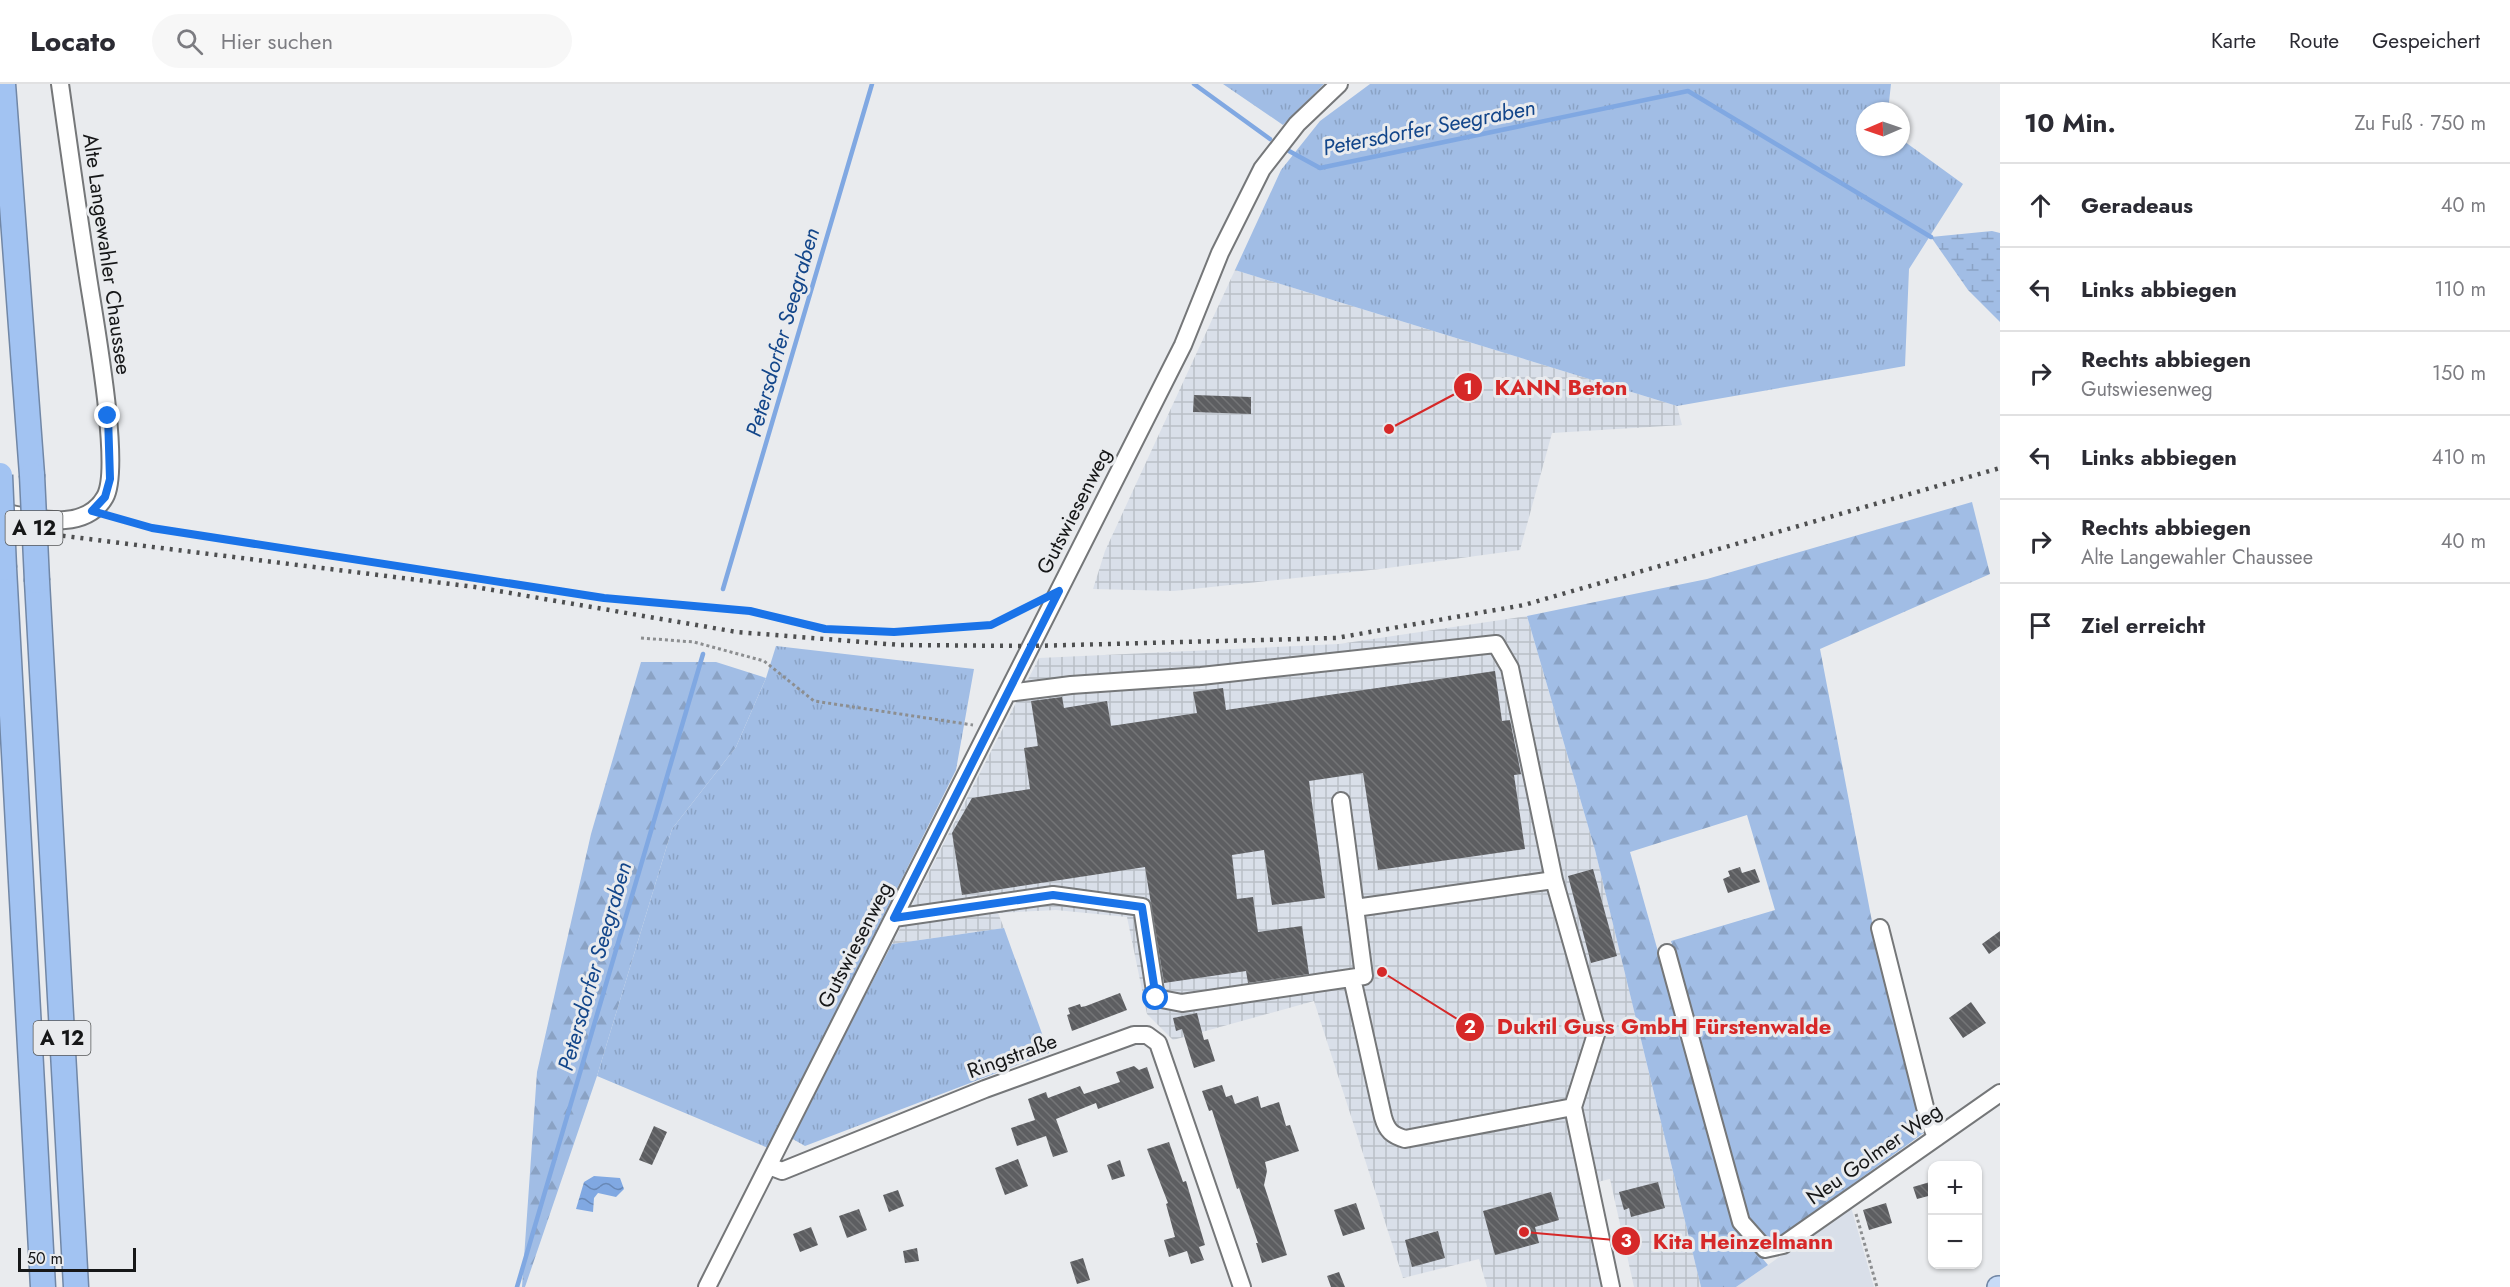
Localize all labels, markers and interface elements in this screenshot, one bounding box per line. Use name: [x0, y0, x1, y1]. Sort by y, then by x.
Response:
search box: [152, 14, 572, 68]
text: Locato: [30, 21, 116, 62]
icon: search: [173, 25, 206, 58]
text: Hier suchen: [221, 25, 333, 57]
text: Karte: [2211, 26, 2256, 56]
text: Route: [2289, 26, 2339, 56]
text: Gespeichert: [2372, 26, 2480, 56]
water label: Petersdorfer Seegraben: [1320, 91, 1538, 163]
north arrow: [1856, 102, 1910, 156]
text: 10 Min.: [2024, 104, 2116, 142]
text: Zu Fuß · 750 m: [2354, 109, 2486, 138]
street label: Alte Langewahler Chaussee: [75, 131, 139, 377]
icon: ahead: [2024, 189, 2057, 222]
text: Geradeaus: [2081, 189, 2193, 221]
text: 40 m: [2441, 191, 2486, 220]
water label: Petersdorfer Seegraben: [737, 224, 827, 440]
icon: left: [2024, 273, 2057, 306]
text: Links abbiegen: [2081, 273, 2237, 305]
text: 110 m: [2434, 275, 2486, 304]
text: Rechts abbiegen: [2081, 343, 2251, 375]
icon: right: [2024, 357, 2057, 390]
text: 150 m: [2432, 359, 2486, 388]
callout: KANN Beton: [1453, 367, 1640, 407]
text: KANN Beton: [1495, 371, 1627, 403]
text: 1: [1463, 375, 1473, 401]
text: Gutswiesenweg: [2081, 375, 2213, 404]
route end: [94, 402, 120, 428]
icon: left: [2024, 441, 2057, 474]
text: Links abbiegen: [2081, 441, 2237, 473]
street label: Gutswiesenweg: [1029, 443, 1119, 579]
text: 410 m: [2432, 443, 2486, 472]
road number: A 12: [6, 511, 63, 545]
text: Rechts abbiegen: [2081, 511, 2251, 543]
icon: right: [2024, 525, 2057, 558]
text: 40 m: [2441, 527, 2486, 556]
text: Alte Langewahler Chaussee: [2081, 543, 2313, 572]
icon: arrive: [2024, 609, 2057, 642]
text: Ziel erreicht: [2081, 609, 2205, 641]
water label: Petersdorfer Seegraben: [549, 858, 639, 1074]
street label: Gutswiesenweg: [810, 877, 900, 1013]
route start: [1142, 984, 1168, 1010]
callout: Duktil Guss GmbH Fürstenwalde: [1455, 1007, 1844, 1047]
text: Duktil Guss GmbH Fürstenwalde: [1497, 1010, 1831, 1042]
text: 2: [1464, 1014, 1476, 1040]
road number: A 12: [34, 1021, 90, 1055]
street label: Ringstraße: [963, 1026, 1061, 1086]
street label: Neu Golmer Weg: [1800, 1096, 1948, 1212]
map controls: [1928, 1161, 1982, 1269]
button: +: [1928, 1161, 1982, 1215]
button: −: [1928, 1215, 1982, 1269]
callout: Kita Heinzelmann: [1611, 1221, 1846, 1261]
text: Kita Heinzelmann: [1653, 1225, 1833, 1257]
text: 3: [1620, 1228, 1632, 1254]
scale bar: [18, 1245, 136, 1272]
text: 50 m: [27, 1247, 63, 1270]

